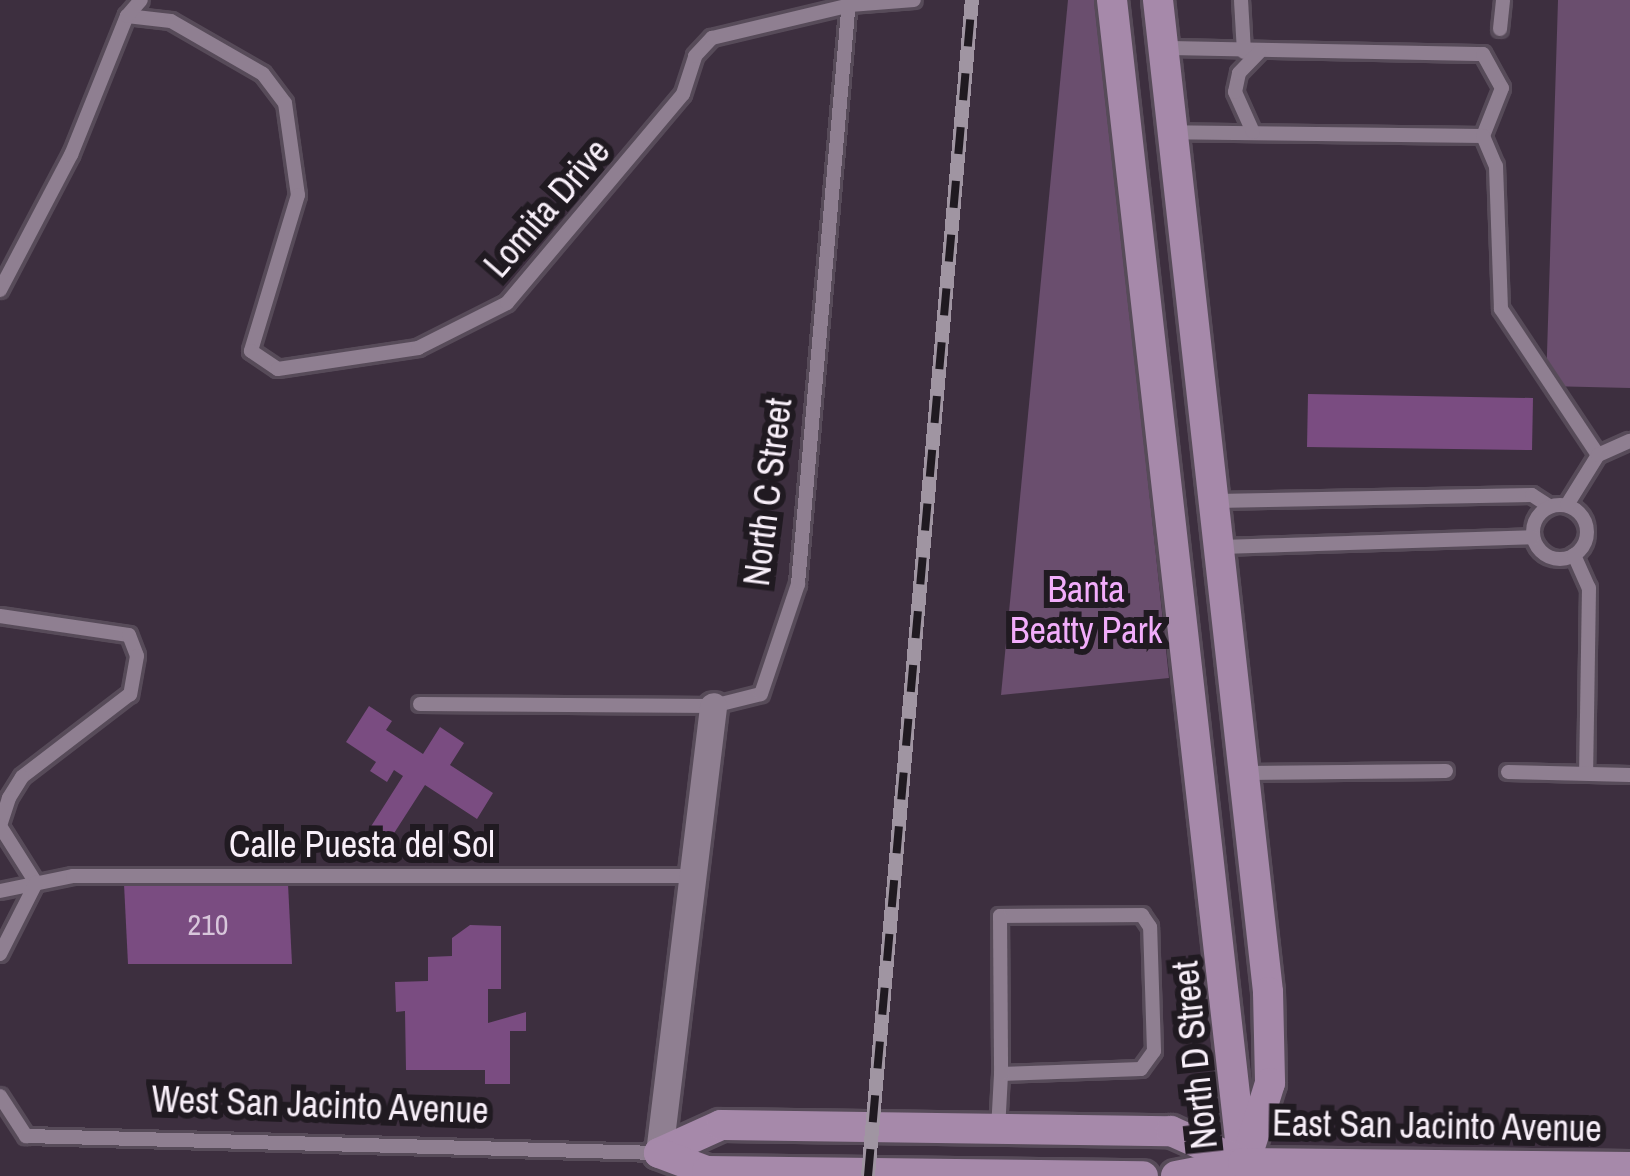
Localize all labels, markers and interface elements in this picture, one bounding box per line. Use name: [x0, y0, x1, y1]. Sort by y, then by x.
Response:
street label: Lomita Drive: [475, 130, 619, 286]
street label: North C Street: [735, 396, 801, 588]
park label: Banta Beatty Park: [1010, 567, 1162, 652]
street label: Calle Puesta del Sol: [229, 823, 495, 867]
house number: 210: [187, 906, 229, 942]
street label: North D Street: [1164, 959, 1226, 1151]
street label: West San Jacinto Avenue: [150, 1078, 490, 1132]
street label: East San Jacinto Avenue: [1271, 1102, 1603, 1150]

